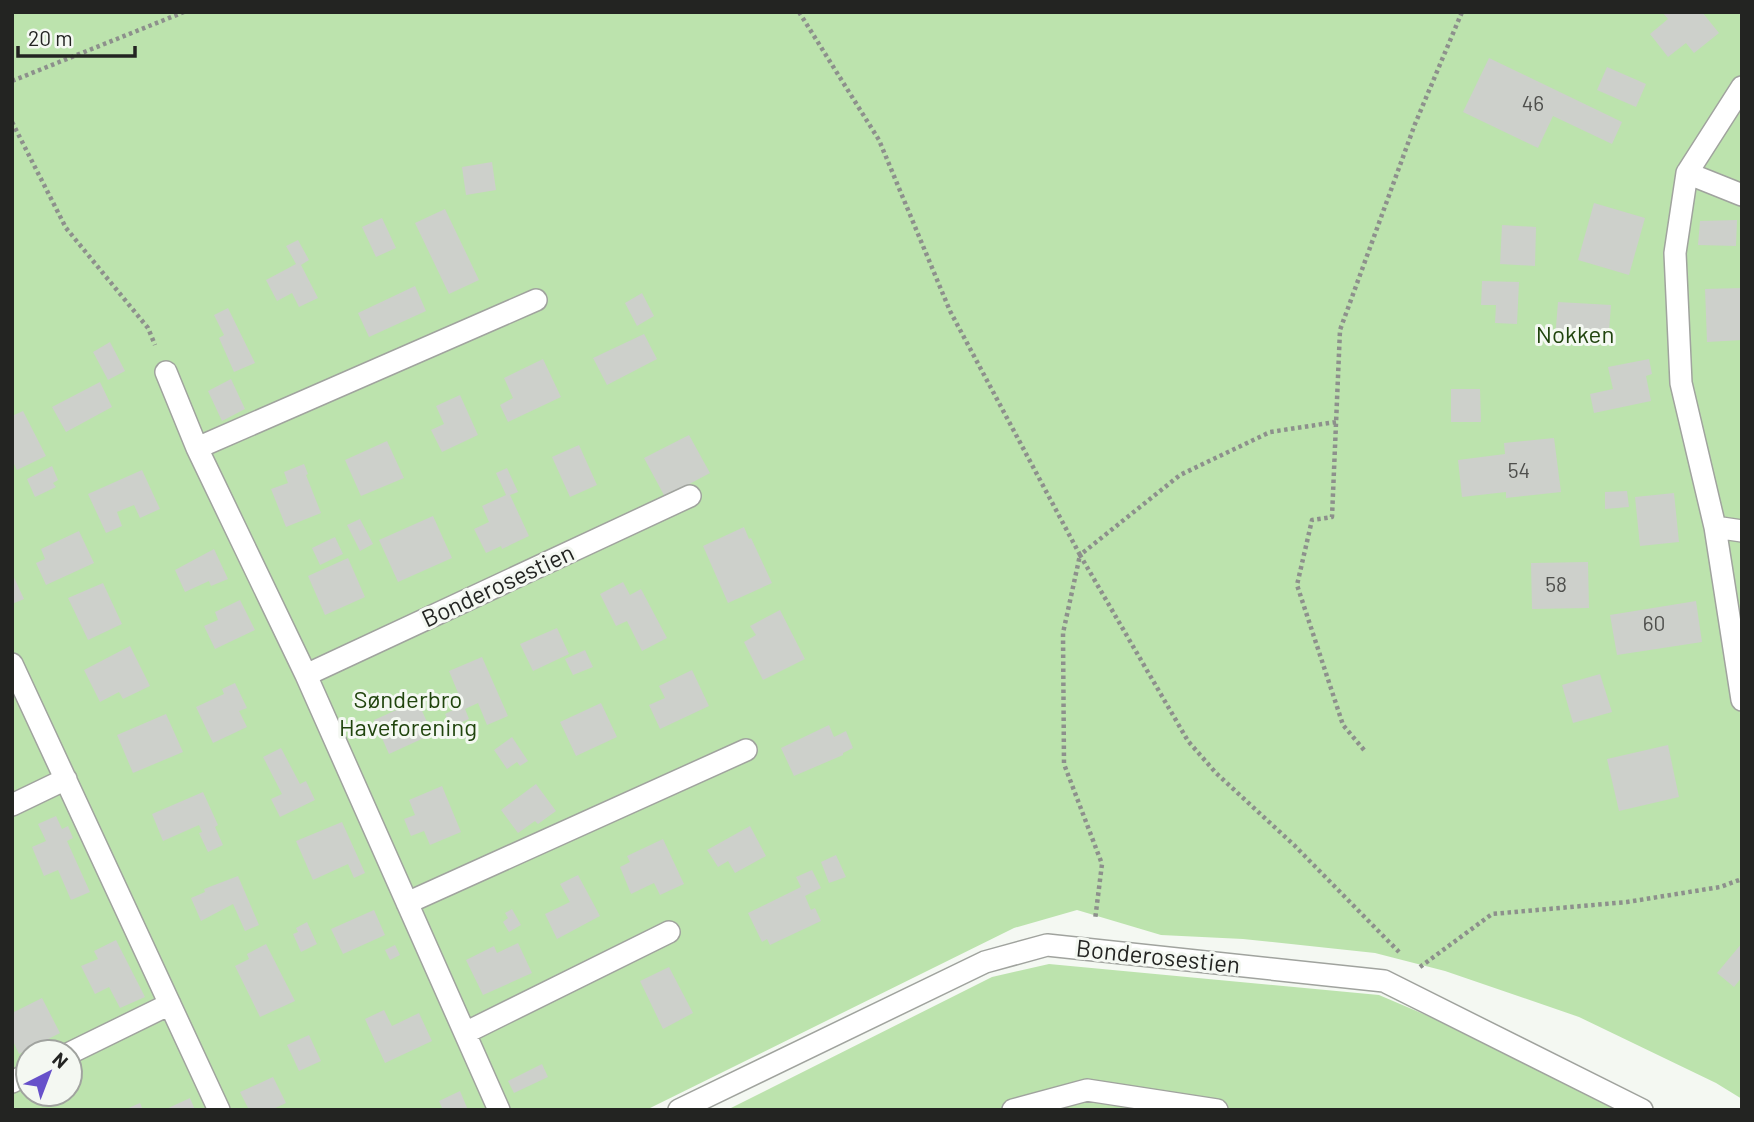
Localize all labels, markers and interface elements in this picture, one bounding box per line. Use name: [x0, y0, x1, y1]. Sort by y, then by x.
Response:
scale bar: [18, 14, 135, 58]
text: 20 m: [28, 25, 73, 50]
house number: 46: [1522, 90, 1544, 115]
park label: Nokken: [1536, 319, 1614, 348]
house number: 54: [1508, 457, 1530, 482]
street label: Bonderosestien: [417, 537, 578, 633]
house number: 58: [1545, 571, 1567, 596]
house number: 60: [1643, 610, 1665, 635]
park label: Sønderbro Haveforening: [339, 684, 477, 741]
street label: Bonderosestien: [1075, 932, 1242, 979]
north arrow: [14, 1038, 84, 1108]
text: N: [48, 1047, 73, 1073]

